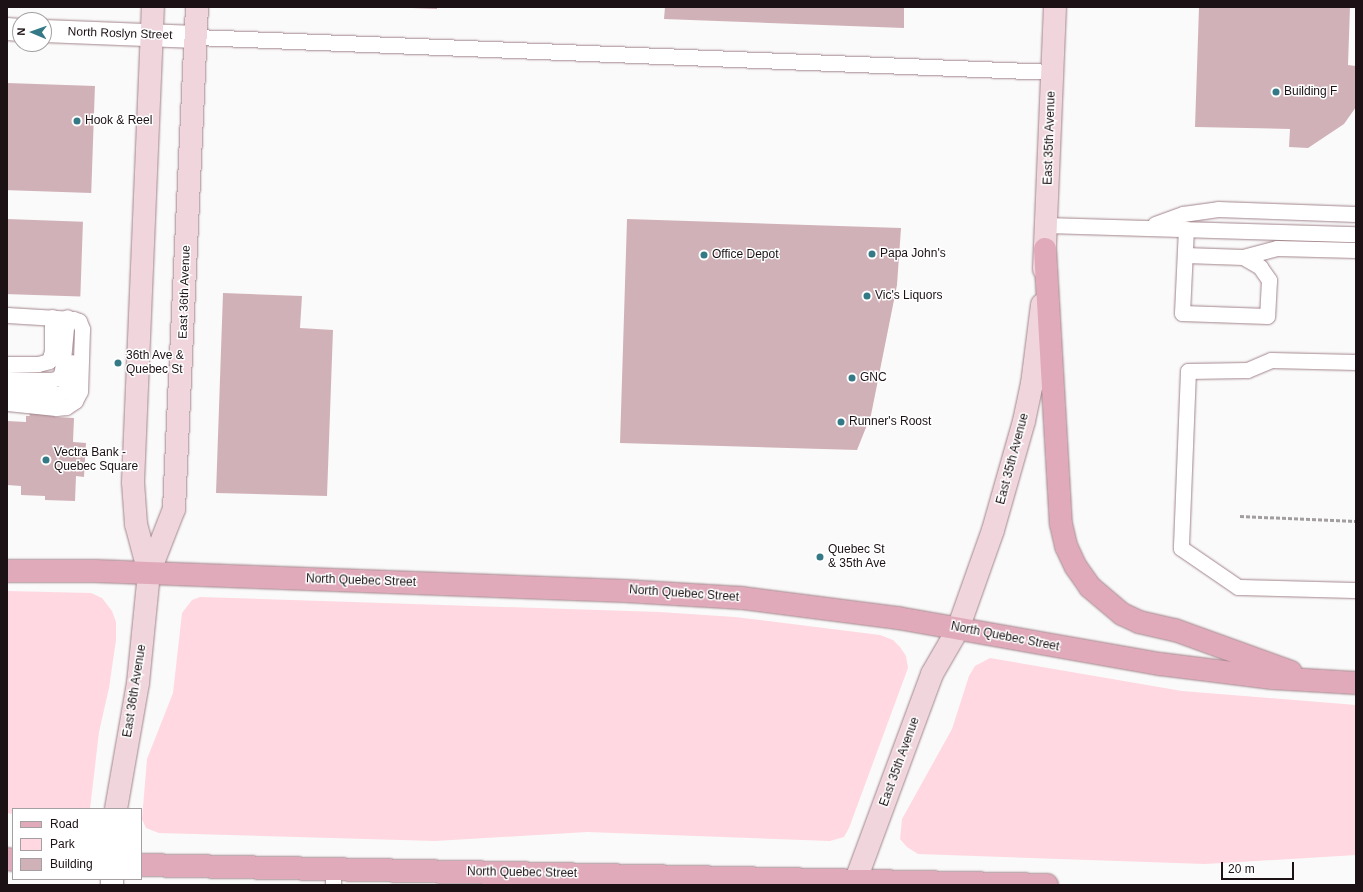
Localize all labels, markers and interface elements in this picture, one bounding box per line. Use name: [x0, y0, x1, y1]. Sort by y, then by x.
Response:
north arrow: [12, 12, 52, 52]
street label: North Roslyn Street: [67, 25, 173, 43]
text: N: [15, 27, 27, 36]
place label: Building F: [1284, 85, 1337, 99]
marker: Building F: [1271, 87, 1281, 97]
street label: East 35th Avenue: [1041, 91, 1059, 185]
place label: Hook & Reel: [85, 114, 152, 128]
marker: Hook & Reel: [72, 116, 82, 126]
street label: East 36th Avenue: [176, 245, 194, 339]
place label: Papa John's: [880, 247, 946, 261]
place label: Office Depot: [712, 248, 778, 262]
marker: Papa John's: [867, 249, 877, 259]
marker: Office Depot: [699, 250, 709, 260]
place label: Vic's Liquors: [875, 289, 942, 303]
marker: Vic's Liquors: [862, 291, 872, 301]
place label: 36th Ave & Quebec St: [126, 349, 184, 377]
marker: 36th Ave & Quebec St: [113, 358, 123, 368]
place label: GNC: [860, 371, 887, 385]
marker: GNC: [847, 373, 857, 383]
street label: East 35th Avenue: [994, 411, 1032, 507]
place label: Runner's Roost: [849, 415, 931, 429]
marker: Runner's Roost: [836, 417, 846, 427]
place label: Vectra Bank - Quebec Square: [54, 446, 138, 474]
marker: Vectra Bank - Quebec Square: [41, 455, 51, 465]
place label: Quebec St & 35th Ave: [828, 543, 886, 571]
marker: Quebec St & 35th Ave: [815, 552, 825, 562]
street label: North Quebec Street: [306, 572, 416, 590]
street label: North Quebec Street: [629, 583, 739, 605]
street label: North Quebec Street: [950, 619, 1060, 655]
street label: East 36th Avenue: [120, 643, 150, 739]
street label: East 35th Avenue: [877, 715, 923, 809]
legend: [12, 808, 142, 880]
text: Road: [50, 817, 79, 831]
text: Park: [50, 837, 75, 851]
scale bar: [1223, 854, 1296, 880]
text: Building: [50, 857, 93, 871]
text: 20 m: [1228, 862, 1255, 876]
street label: North Quebec Street: [467, 865, 577, 881]

